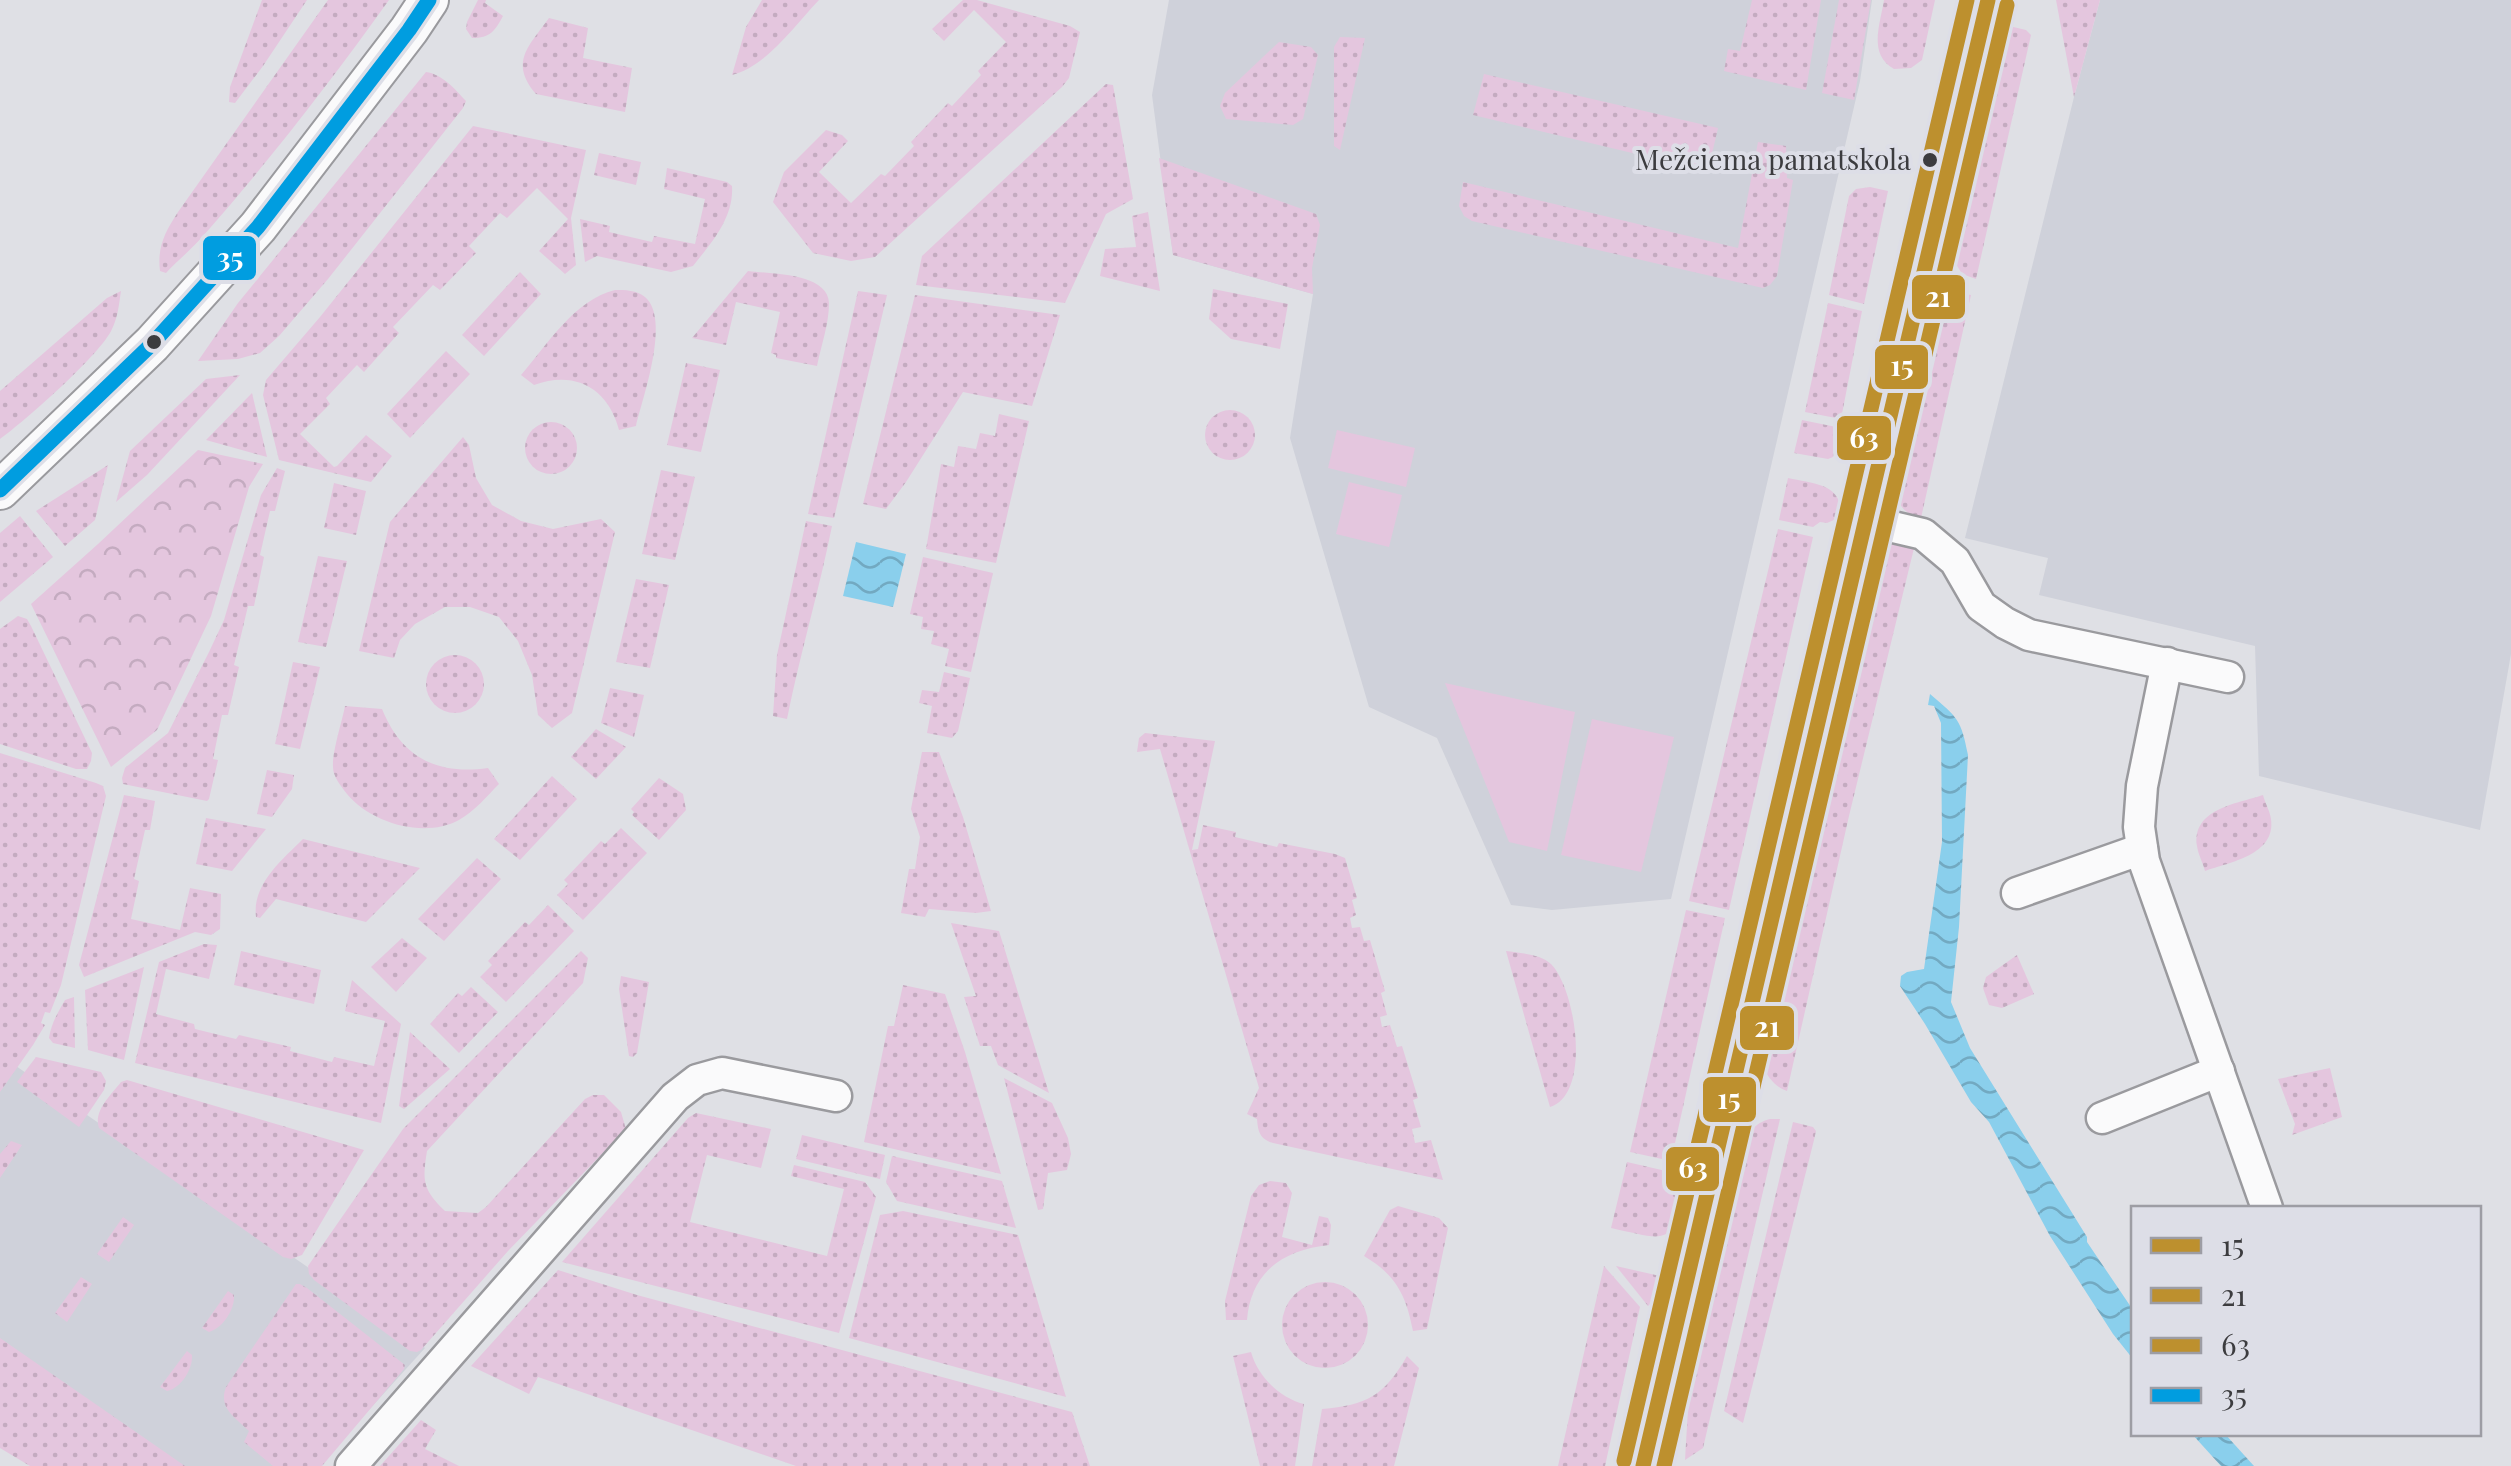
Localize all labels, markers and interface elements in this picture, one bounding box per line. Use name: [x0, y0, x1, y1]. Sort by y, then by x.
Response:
place label: Mežciema pamatskola: [1635, 140, 1911, 177]
marker: Mežciema pamatskola: [1920, 150, 1940, 170]
line badge: 35: [201, 234, 258, 282]
text: 35: [217, 238, 243, 275]
line badge: 21: [1910, 273, 1967, 321]
text: 21: [1925, 277, 1951, 314]
unlabelled marker: [144, 332, 164, 352]
line badge: 15: [1873, 343, 1930, 391]
text: 15: [1890, 346, 1914, 383]
line badge: 63: [1835, 414, 1893, 462]
text: 63: [1849, 418, 1879, 455]
line badge: 21: [1738, 1004, 1796, 1052]
text: 21: [1754, 1007, 1780, 1044]
line badge: 15: [1701, 1075, 1758, 1124]
text: 15: [1717, 1079, 1741, 1116]
line badge: 63: [1664, 1145, 1721, 1193]
text: 63: [1678, 1148, 1708, 1185]
legend: [2131, 1206, 2481, 1436]
text: 15: [2221, 1224, 2244, 1264]
text: 21: [2221, 1274, 2246, 1314]
text: 63: [2221, 1324, 2250, 1364]
text: 35: [2221, 1374, 2247, 1414]

